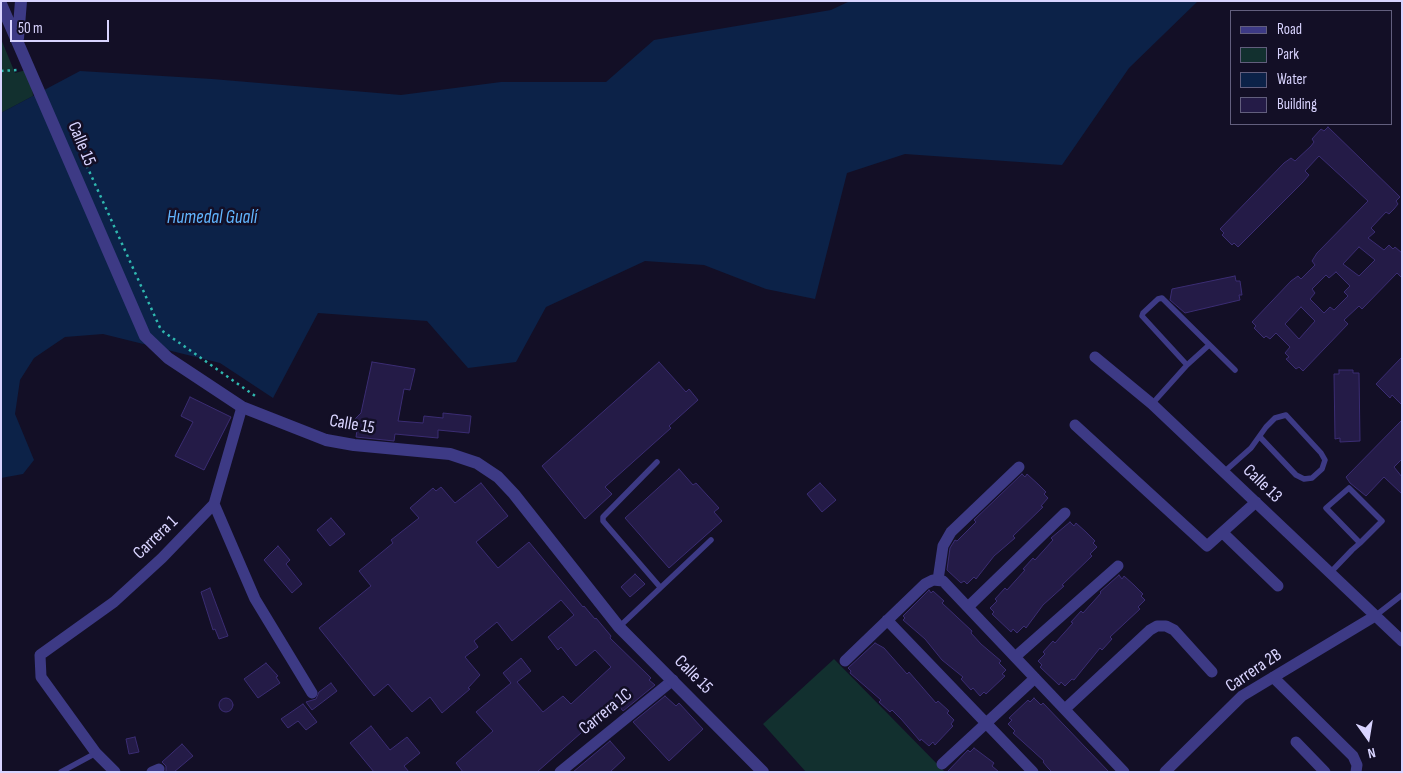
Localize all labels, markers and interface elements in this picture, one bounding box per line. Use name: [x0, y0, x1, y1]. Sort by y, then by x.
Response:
scale bar: [12, 10, 111, 42]
legend: [1230, 10, 1393, 125]
text: 50 m: [18, 19, 43, 38]
text: Road: [1277, 20, 1302, 39]
text: Park: [1277, 45, 1299, 64]
text: Water: [1277, 70, 1307, 89]
text: Building: [1277, 95, 1317, 114]
street label: Calle 15: [62, 119, 100, 169]
water label: Humedal Gualí: [167, 207, 257, 229]
street label: Calle 15: [328, 410, 376, 440]
street label: Calle 13: [1238, 460, 1286, 508]
street label: Carrera 1: [129, 512, 183, 564]
street label: Carrera 2B: [1222, 645, 1286, 697]
street label: Calle 15: [669, 651, 717, 699]
street label: Carrera 1C: [575, 684, 637, 740]
north arrow: [1343, 713, 1393, 763]
text: N: [1366, 744, 1377, 762]

